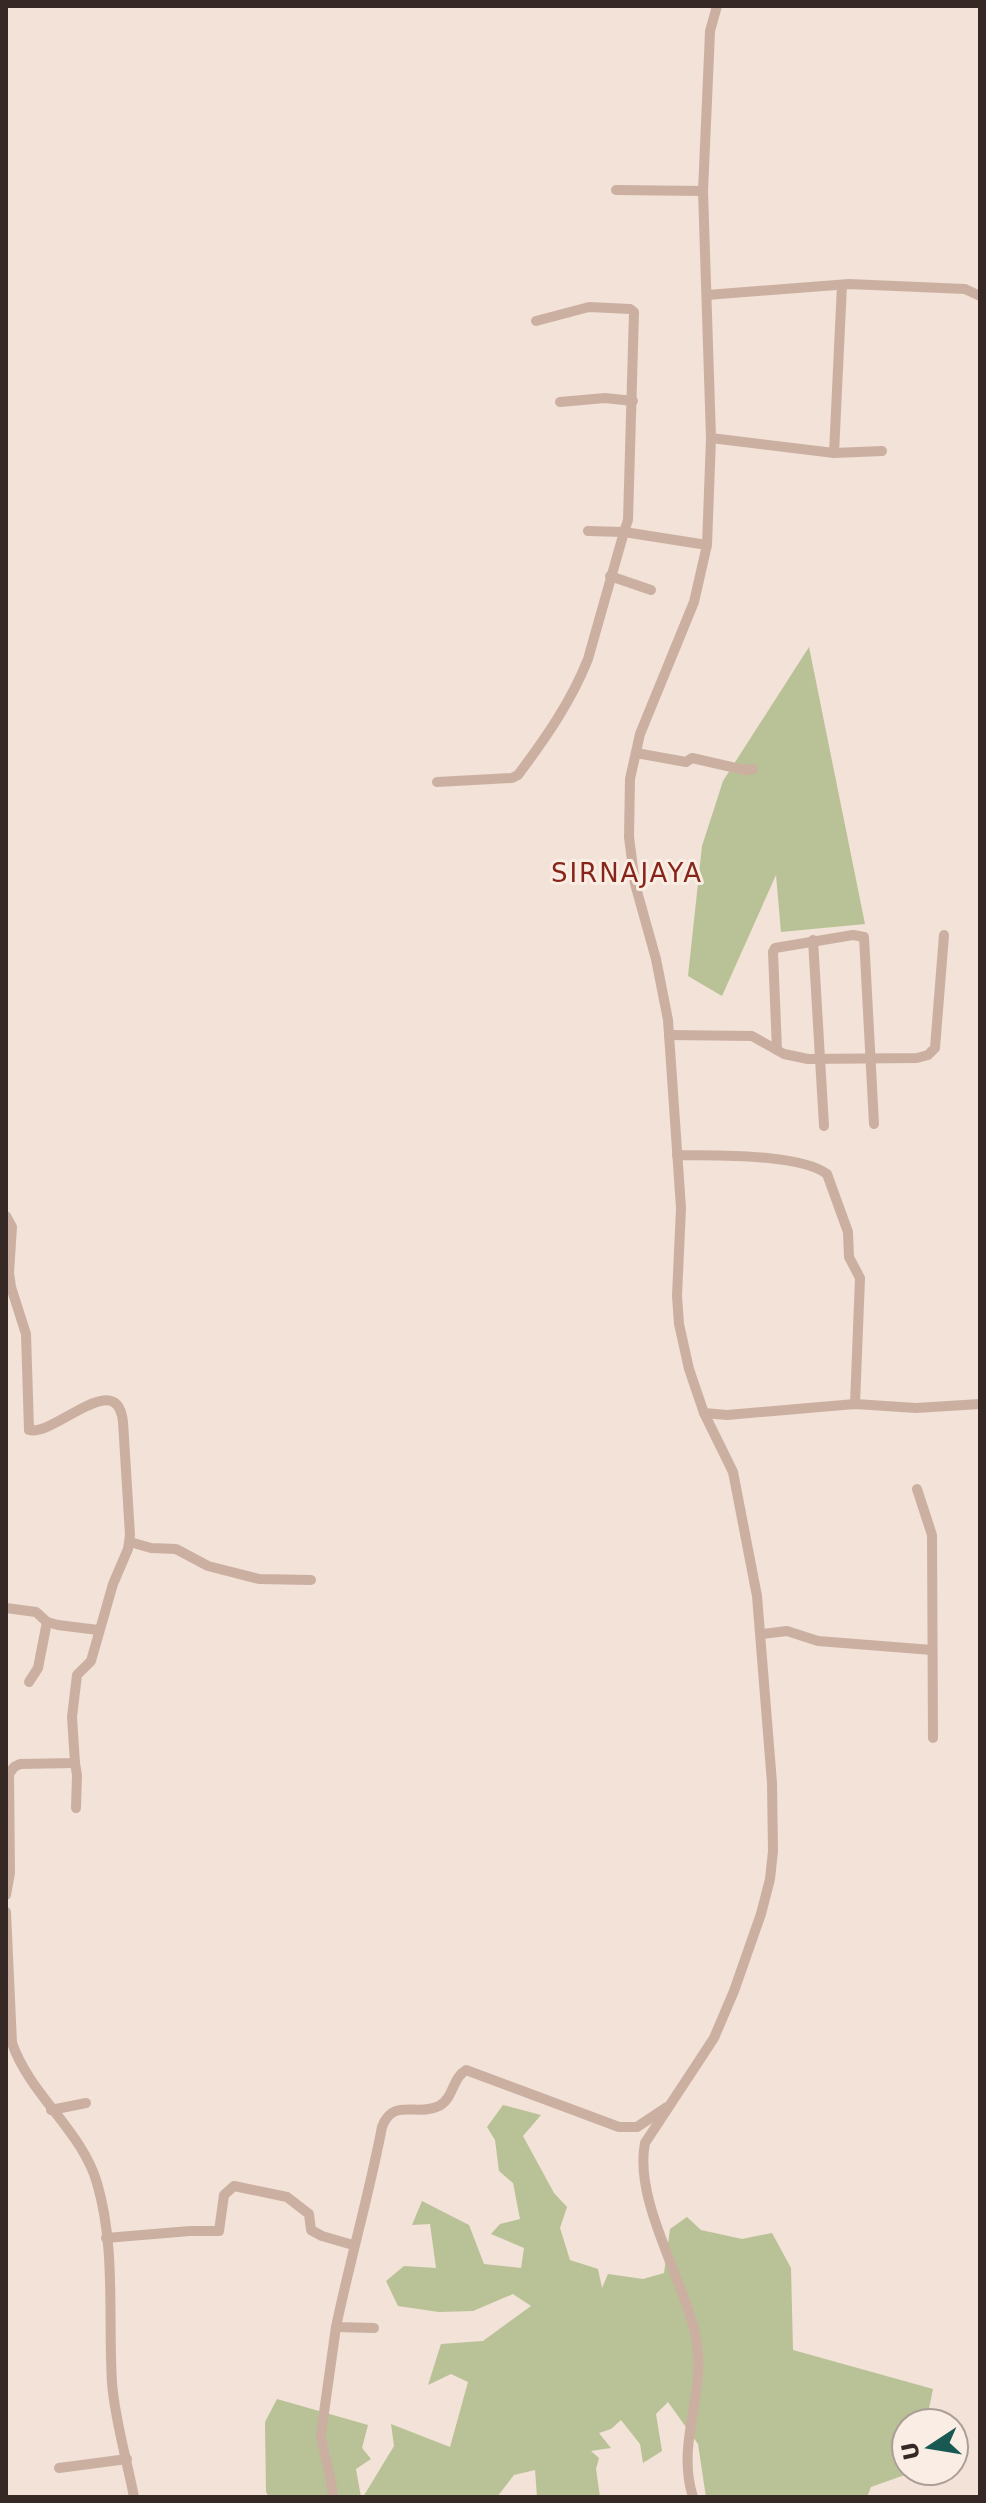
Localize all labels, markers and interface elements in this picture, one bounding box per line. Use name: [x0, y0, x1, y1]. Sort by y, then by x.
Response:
district label: SIRNAJAYA: [551, 858, 703, 888]
north arrow: [890, 2407, 970, 2487]
text: U: [897, 2440, 925, 2462]

